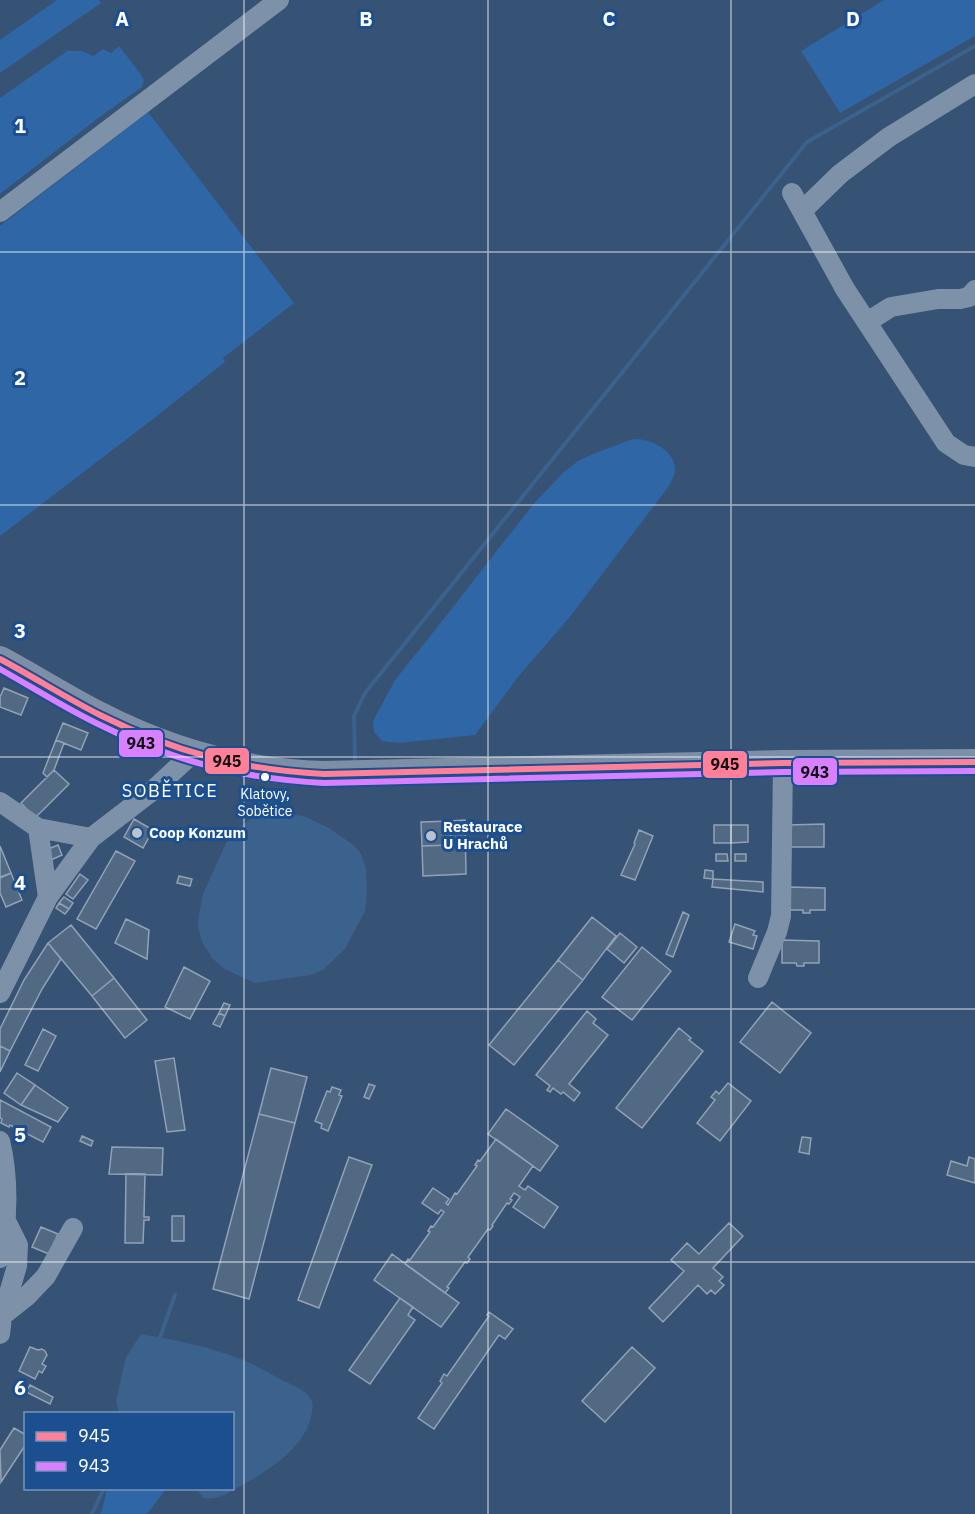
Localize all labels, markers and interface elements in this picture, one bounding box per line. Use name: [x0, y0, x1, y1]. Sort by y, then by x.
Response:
text: A: [115, 5, 129, 32]
text: B: [359, 5, 373, 32]
text: C: [602, 5, 616, 32]
text: D: [846, 5, 860, 32]
text: 1: [14, 112, 26, 139]
text: 2: [14, 364, 26, 391]
text: 3: [14, 617, 26, 644]
line badge: 943: [118, 729, 164, 758]
text: 943: [127, 733, 155, 753]
line badge: 945: [204, 747, 250, 775]
line badge: 945: [702, 750, 748, 779]
text: 945: [213, 751, 242, 771]
text: 945: [711, 754, 740, 774]
line badge: 943: [792, 757, 838, 786]
text: 943: [801, 762, 829, 782]
marker: Klatovy, Sobětice: [259, 771, 271, 783]
district label: SOBĚTICE: [122, 779, 218, 802]
place label: Klatovy, Sobětice: [238, 785, 293, 820]
place label: Restaurace U Hrachů: [443, 817, 522, 853]
place label: Coop Konzum: [149, 823, 246, 842]
marker: Coop Konzum: [130, 826, 144, 840]
marker: Restaurace U Hrachů: [424, 829, 438, 843]
text: 4: [14, 869, 26, 896]
text: 5: [14, 1121, 26, 1148]
text: 6: [14, 1374, 26, 1401]
legend: [24, 1412, 234, 1490]
text: 945: [78, 1424, 110, 1447]
text: 943: [78, 1454, 110, 1477]

